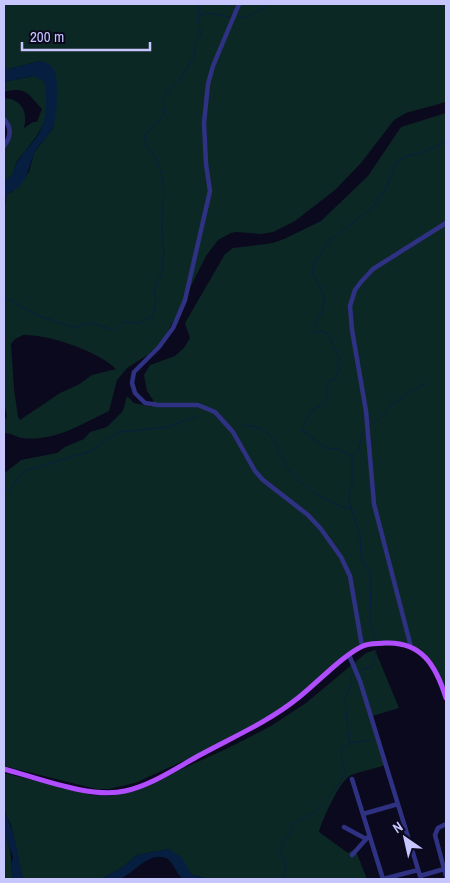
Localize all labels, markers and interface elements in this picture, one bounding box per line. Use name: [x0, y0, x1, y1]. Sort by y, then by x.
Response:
scale bar: [22, 20, 150, 52]
text: 200 m: [30, 26, 64, 47]
north arrow: [380, 813, 430, 863]
text: N: [389, 817, 406, 837]

